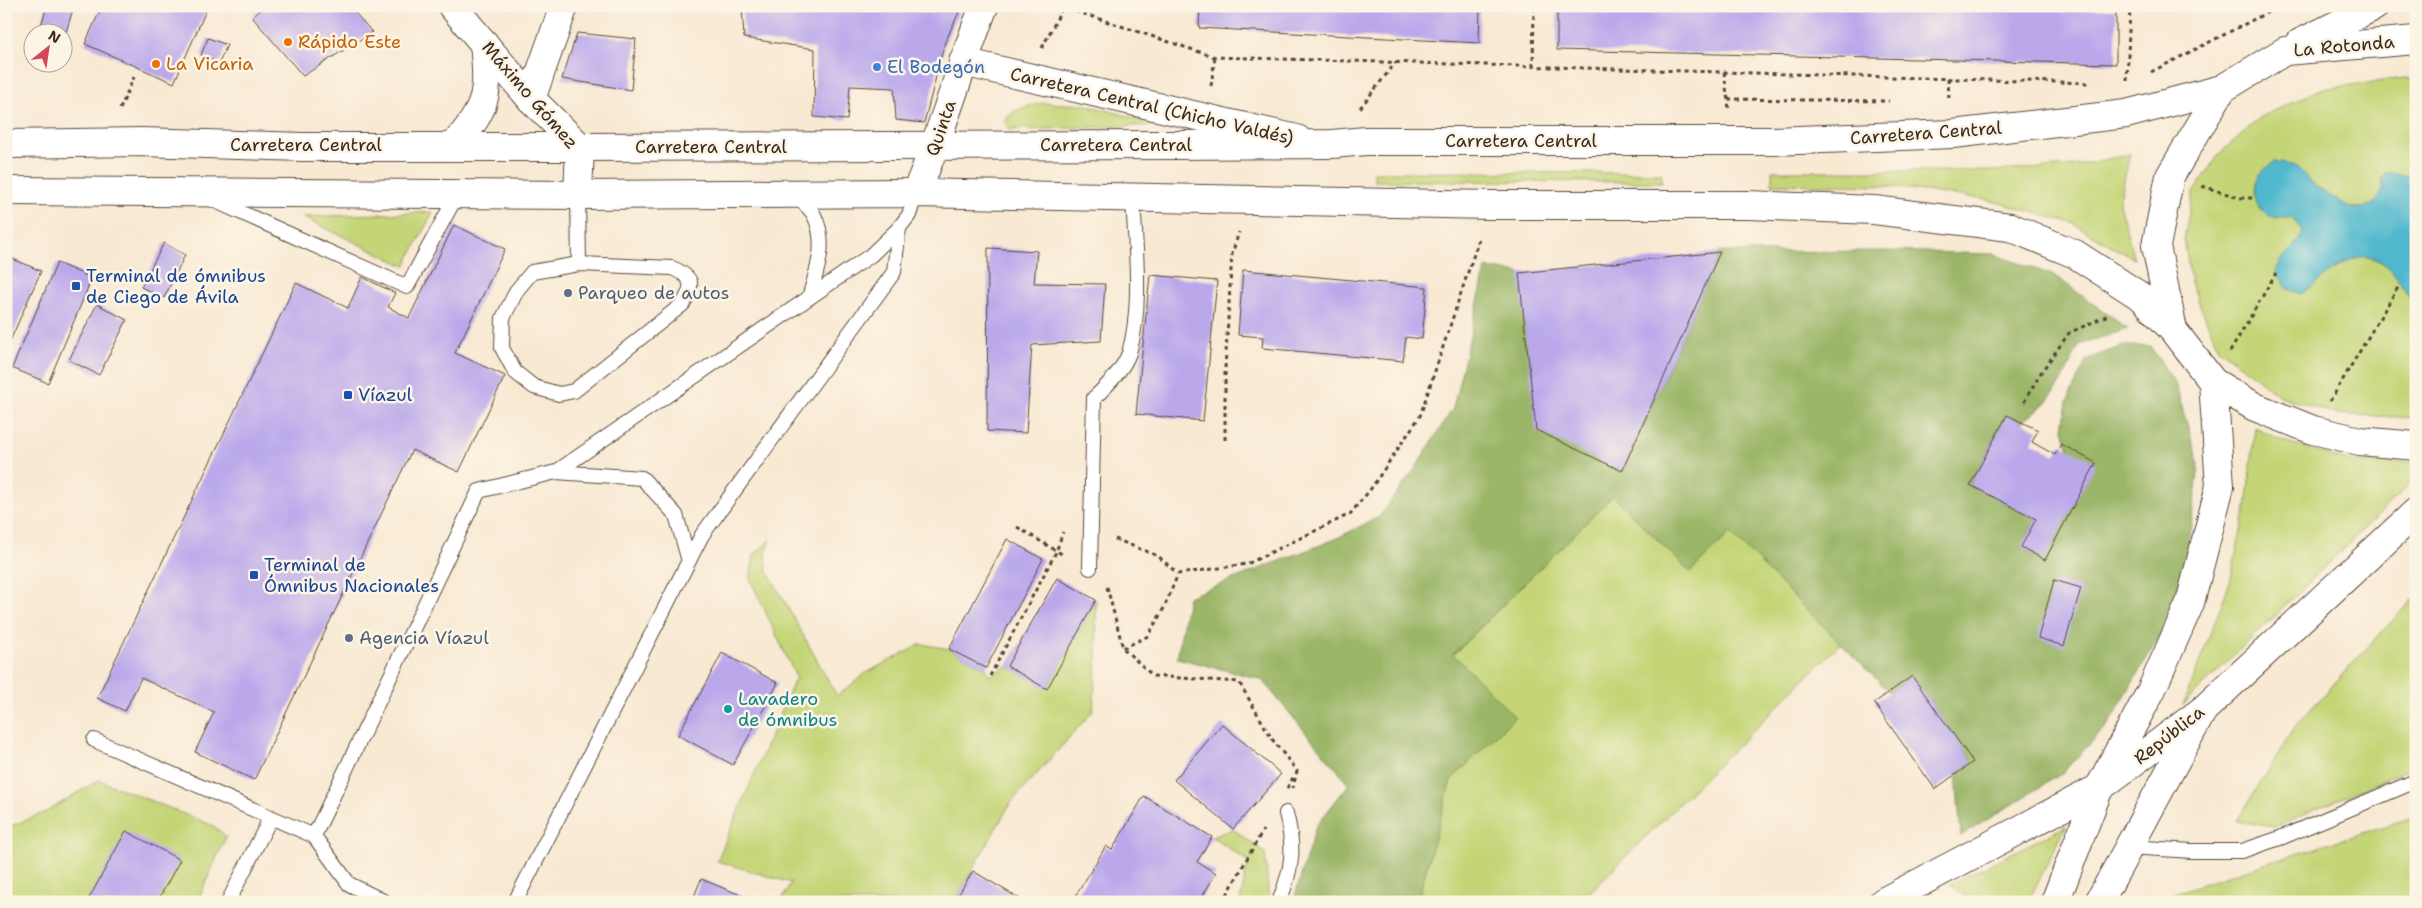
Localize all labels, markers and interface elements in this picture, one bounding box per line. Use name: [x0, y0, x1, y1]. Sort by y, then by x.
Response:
north arrow: [22, 22, 72, 72]
text: N: [45, 26, 64, 47]
place label: Rápido Este: [298, 30, 401, 54]
street label: La Rotonda: [2292, 30, 2396, 62]
marker: Rápido Este: [282, 36, 294, 48]
street label: Máximo Gómez: [476, 36, 584, 154]
place label: La Vicaria: [166, 52, 254, 76]
place label: El Bodegón: [887, 55, 985, 79]
marker: La Vicaria: [150, 58, 162, 70]
marker: El Bodegón: [871, 61, 883, 73]
street label: Carretera Central (Chicho Valdés): [1008, 63, 1296, 149]
street label: Quinta: [920, 97, 962, 159]
street label: Carretera Central: [1849, 116, 2003, 150]
street label: Carretera Central: [1445, 129, 1598, 153]
street label: Carretera Central: [230, 133, 383, 157]
street label: Carretera Central: [1040, 134, 1192, 156]
street label: Carretera Central: [635, 135, 788, 159]
place label: Terminal de ómnibus de Ciego de Ávila: [86, 264, 266, 309]
marker: Terminal de ómnibus de Ciego de Ávila: [70, 280, 82, 292]
place label: Parqueo de autos: [578, 281, 729, 305]
marker: Parqueo de autos: [562, 287, 574, 299]
place label: Víazul: [358, 383, 413, 407]
marker: Víazul: [342, 389, 354, 401]
place label: Terminal de Ómnibus Nacionales: [264, 553, 439, 598]
marker: Terminal de Ómnibus Nacionales: [248, 569, 260, 581]
place label: Agencia Víazul: [359, 626, 490, 650]
marker: Agencia Víazul: [343, 632, 355, 644]
place label: Lavadero de ómnibus: [738, 687, 837, 732]
street label: República: [2129, 700, 2209, 770]
marker: Lavadero de ómnibus: [722, 703, 734, 715]

